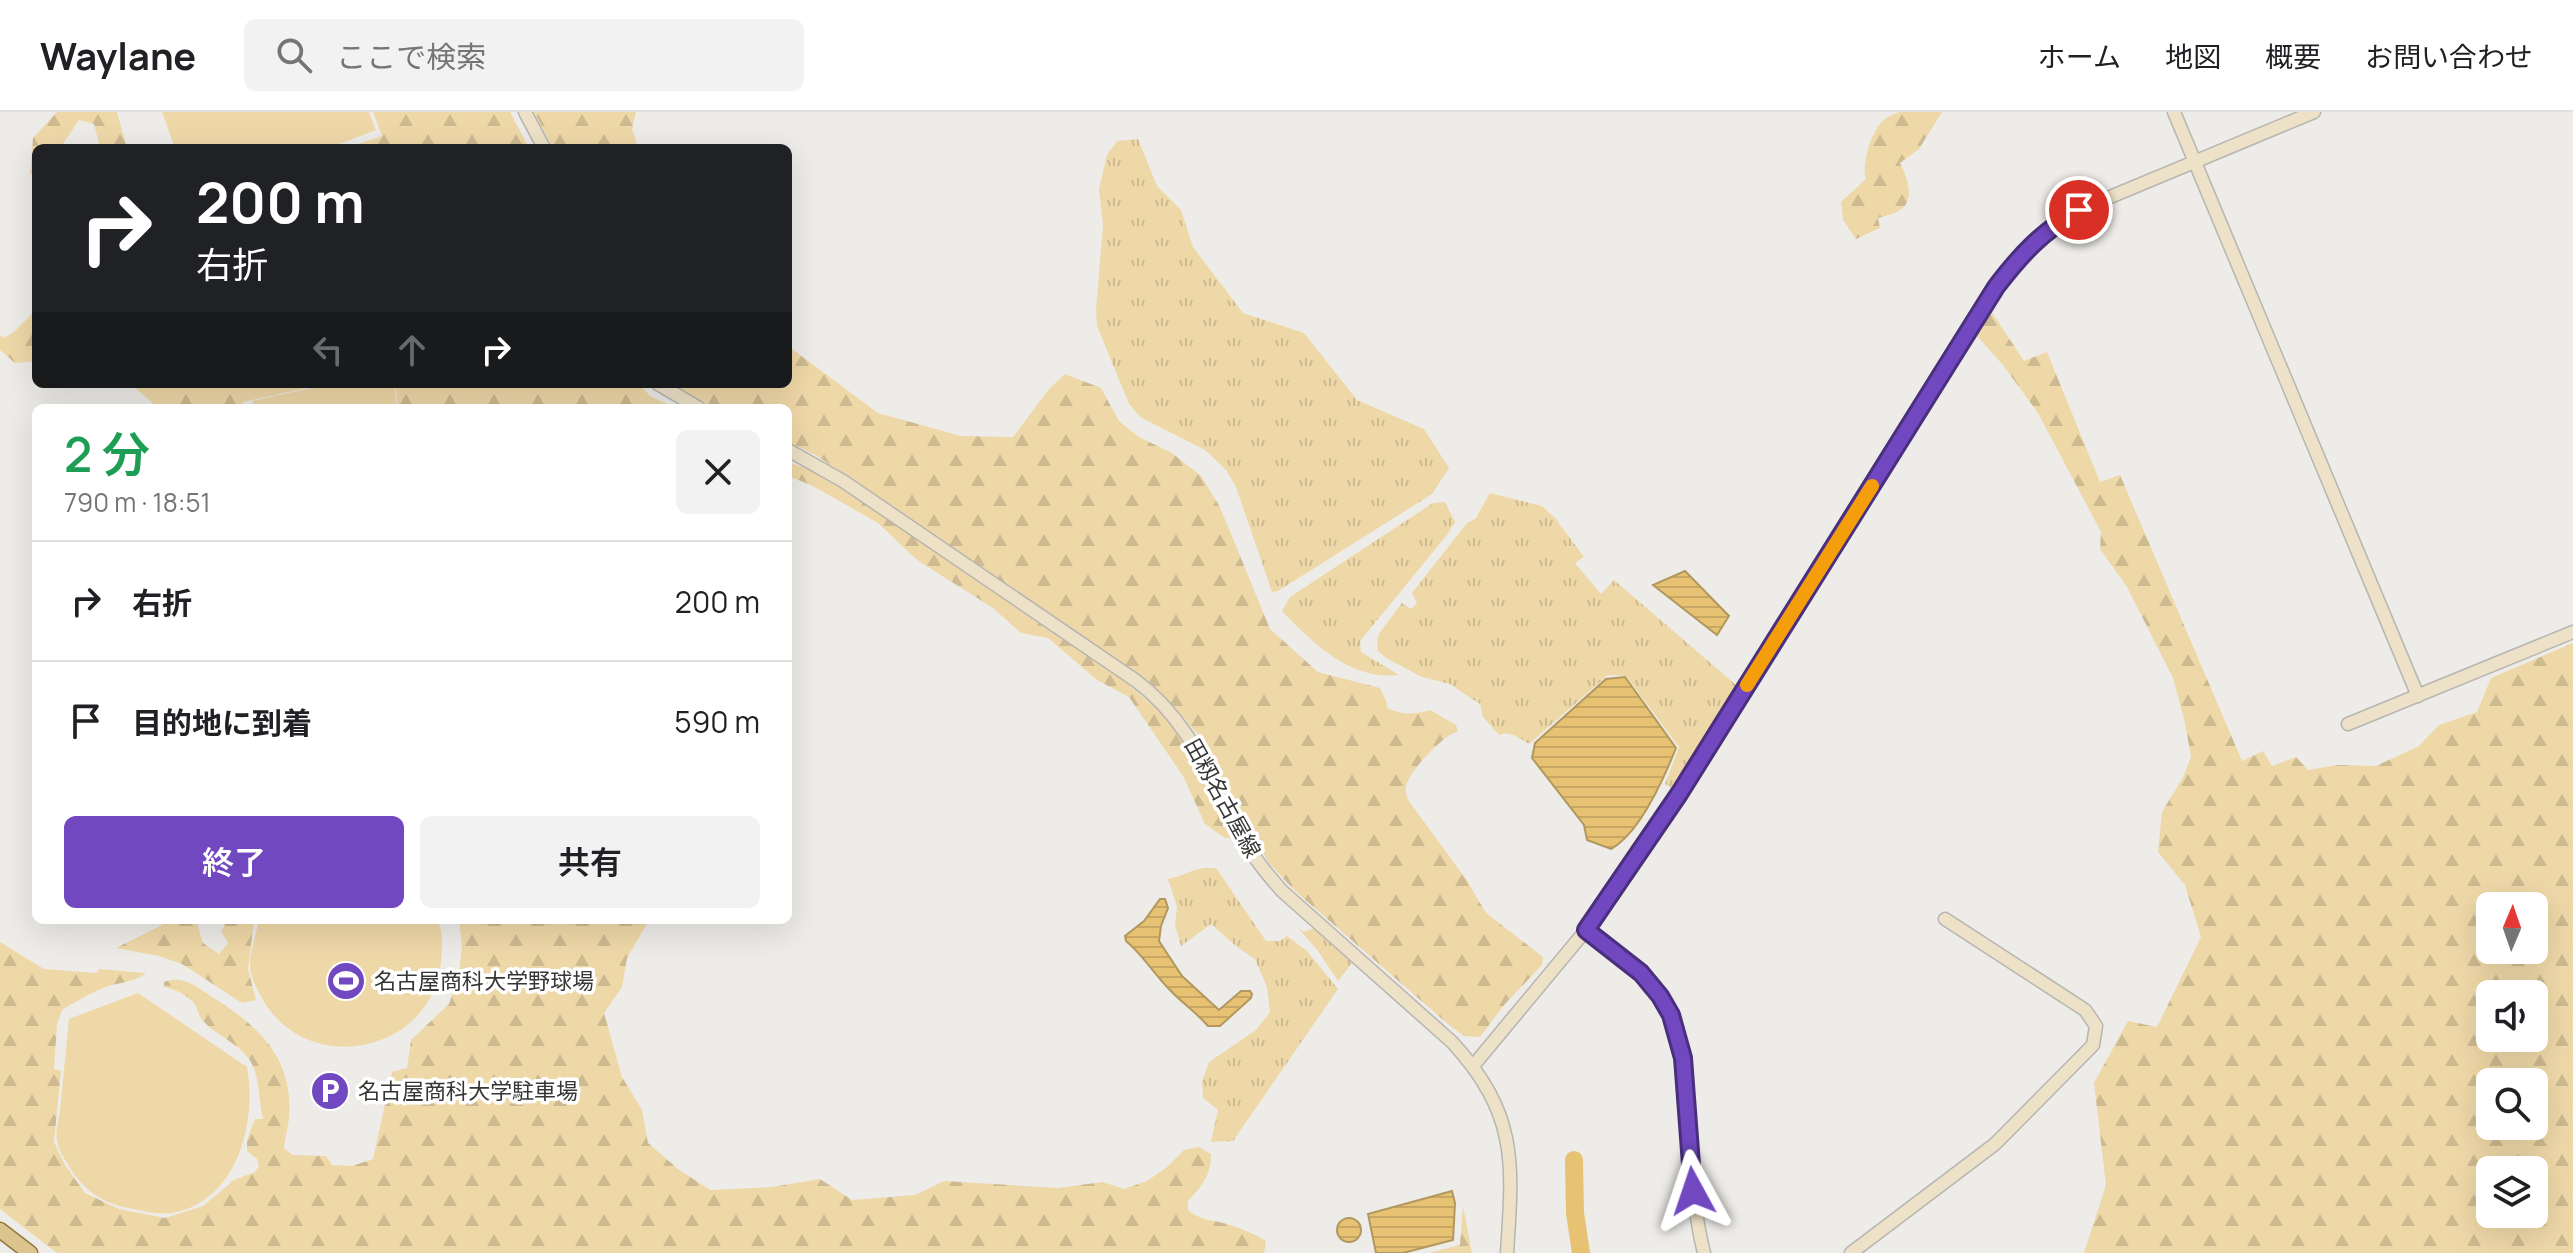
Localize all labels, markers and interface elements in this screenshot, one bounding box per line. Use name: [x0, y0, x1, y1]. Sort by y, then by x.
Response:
search box: [244, 19, 804, 91]
text: Waylane: [40, 29, 196, 81]
icon: search: [272, 33, 316, 77]
text: ここで検索: [336, 36, 486, 77]
text: ホーム: [2038, 37, 2121, 75]
text: 地図: [2165, 37, 2221, 75]
text: 概要: [2265, 37, 2321, 75]
text: お問い合わせ: [2365, 37, 2533, 75]
text: 200 m: [196, 163, 365, 240]
icon: right: [64, 176, 168, 280]
pin: [2045, 176, 2113, 244]
icon: arrive: [2057, 188, 2101, 232]
text: 右折: [196, 240, 268, 289]
icon: left: [306, 328, 350, 372]
icon: ahead: [390, 328, 434, 372]
icon: right: [474, 328, 518, 372]
text: 2 分: [64, 421, 150, 486]
button: close: [676, 430, 760, 514]
text: 790 m · 18:51: [64, 484, 211, 520]
icon: right: [64, 579, 108, 623]
text: 200 m: [675, 581, 760, 622]
text: 右折: [132, 582, 192, 623]
icon: arrive: [64, 699, 108, 743]
text: 590 m: [674, 701, 760, 742]
text: 目的地に到着: [132, 702, 312, 743]
street label: 田籾名古屋線: [1178, 733, 1268, 863]
button: 終了: [64, 816, 404, 908]
button: 共有: [420, 816, 760, 908]
north arrow: [2476, 892, 2548, 964]
map controls: [2476, 892, 2548, 1228]
sports icon: 名古屋商科大学野球場: [325, 960, 367, 1002]
place label: 名古屋商科大学野球場: [374, 966, 594, 996]
button: sound: [2476, 980, 2548, 1052]
button: search: [2476, 1068, 2548, 1140]
parking icon: 名古屋商科大学駐車場: [309, 1070, 351, 1112]
place label: 名古屋商科大学駐車場: [358, 1076, 578, 1106]
position arrow: [1651, 1149, 1735, 1233]
button: layers: [2476, 1156, 2548, 1228]

